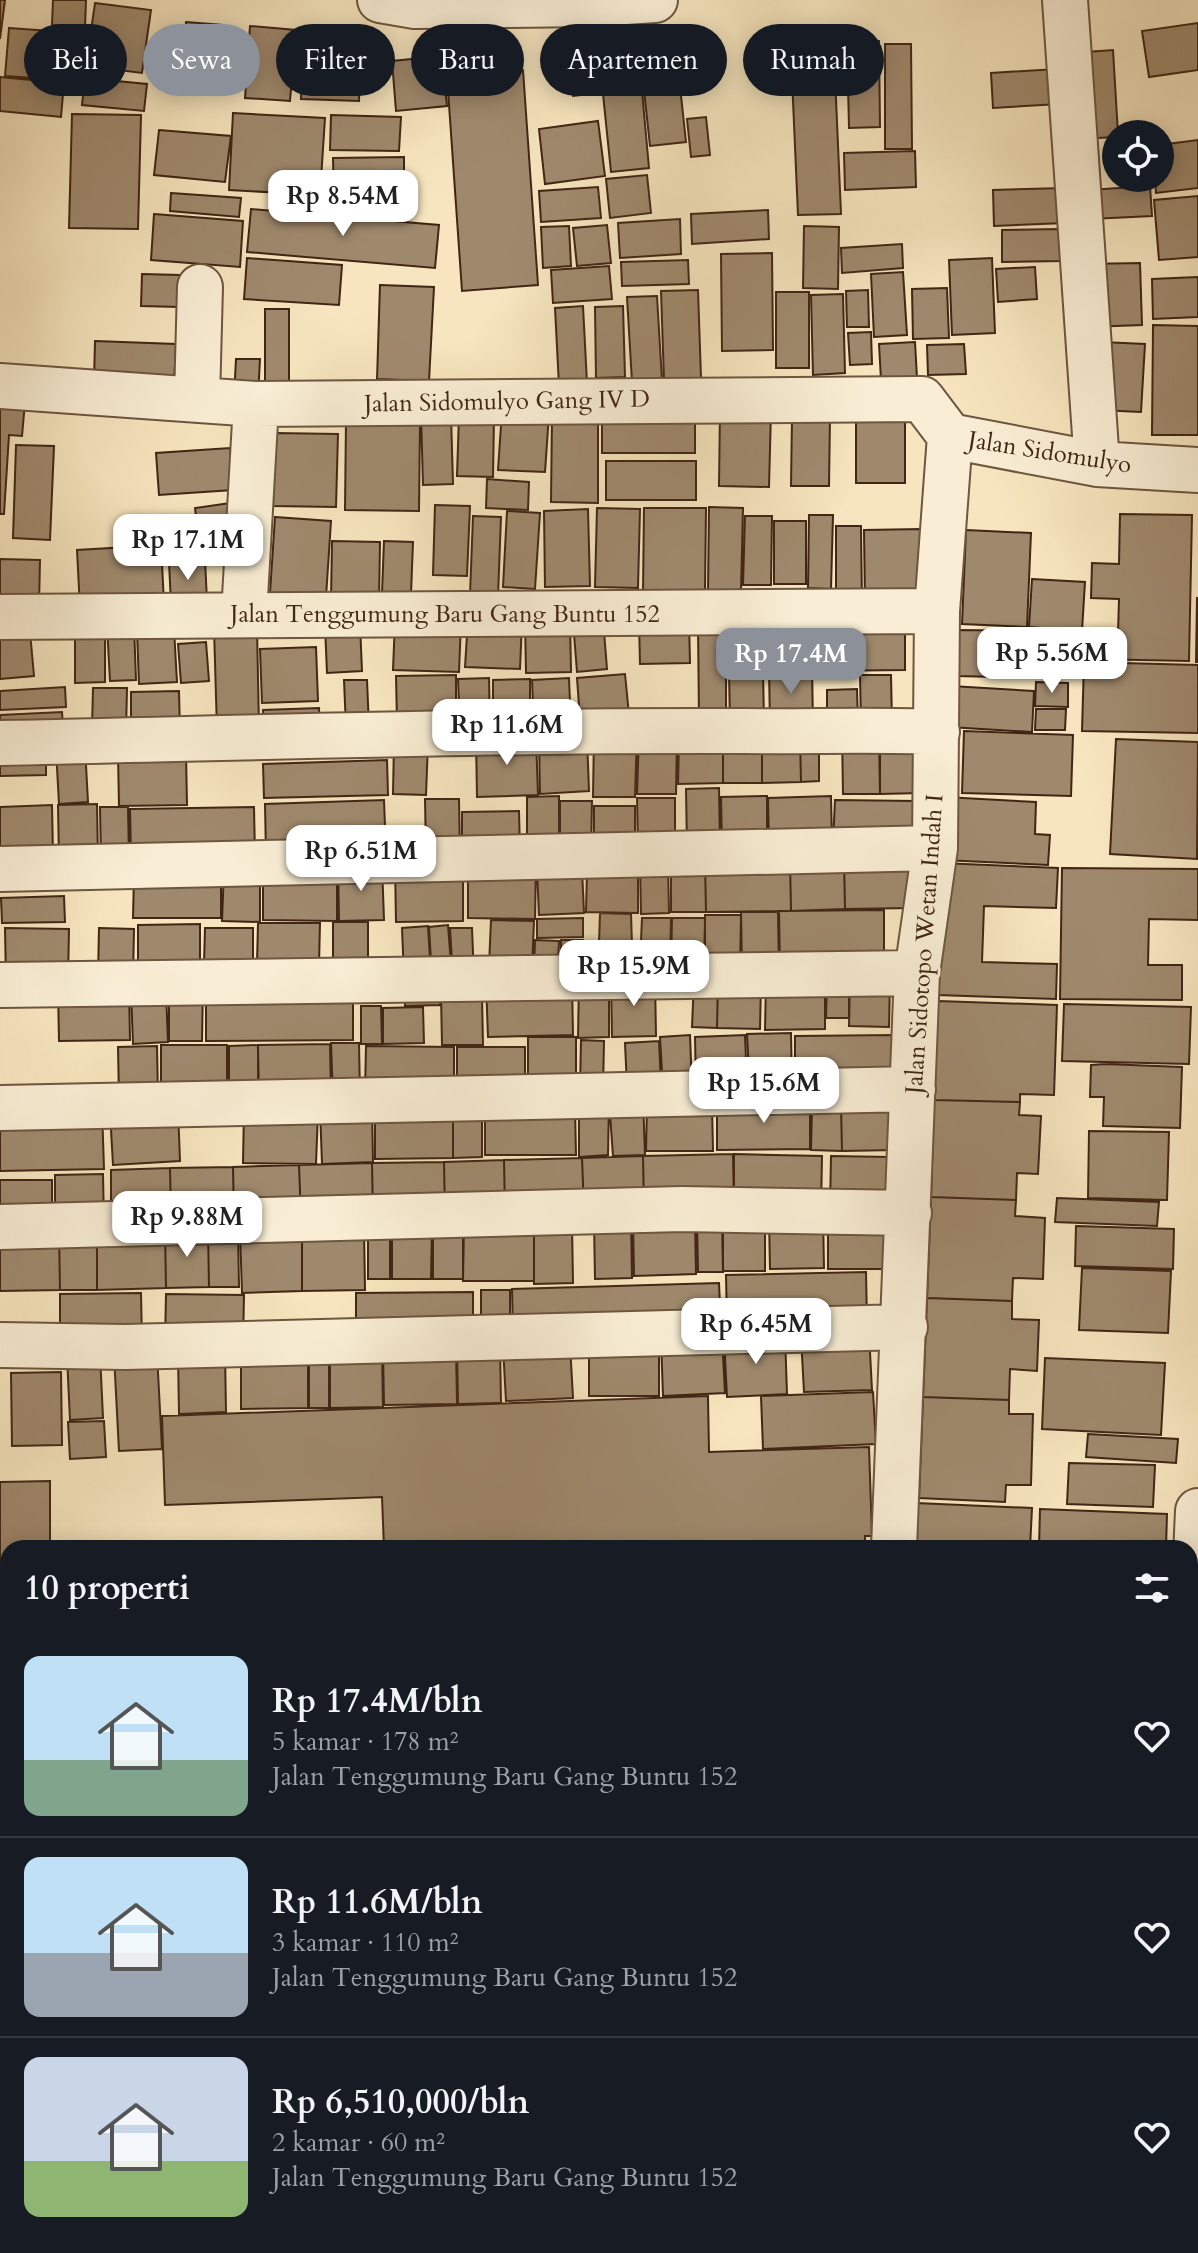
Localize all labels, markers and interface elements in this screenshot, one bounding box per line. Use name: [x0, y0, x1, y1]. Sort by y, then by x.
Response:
chip: Beli: [24, 24, 127, 96]
chip: Sewa: [143, 24, 260, 96]
chip: Filter: [276, 24, 395, 96]
chip: Baru: [411, 24, 524, 96]
chip: Apartemen: [540, 24, 727, 96]
chip: Rumah: [743, 24, 884, 96]
map controls: [1102, 120, 1174, 192]
button: locate: [1102, 120, 1174, 192]
pin: Rp 8.54M: [260, 170, 426, 238]
text: Rp 8.54M: [286, 178, 400, 213]
street label: Jalan Sidomulyo Gang IV D: [361, 383, 650, 421]
street label: Jalan Sidomulyo: [963, 423, 1134, 482]
pin: Rp 17.1M: [105, 514, 271, 582]
text: Rp 17.1M: [131, 522, 245, 557]
street label: Jalan Tenggumung Baru Gang Buntu 152: [227, 598, 660, 631]
pin: Rp 5.56M: [969, 627, 1135, 695]
pin: Rp 17.4M: [708, 628, 874, 696]
text: Rp 5.56M: [995, 635, 1109, 670]
text: Rp 17.4M: [734, 636, 848, 671]
pin: Rp 11.6M: [424, 699, 590, 767]
text: Rp 11.6M: [450, 707, 564, 742]
street label: Jalan Sidotopo Wetan Indah I: [897, 793, 951, 1098]
pin: Rp 6.51M: [278, 825, 444, 893]
text: Rp 6.51M: [304, 833, 418, 868]
pin: Rp 15.9M: [551, 940, 717, 1008]
text: Rp 15.9M: [577, 948, 691, 983]
pin: Rp 15.6M: [681, 1057, 847, 1125]
text: Rp 15.6M: [707, 1065, 821, 1100]
pin: Rp 9.88M: [104, 1191, 270, 1259]
text: Rp 9.88M: [130, 1199, 244, 1234]
pin: Rp 6.45M: [673, 1298, 839, 1366]
text: Rp 6.45M: [699, 1306, 813, 1341]
text: 10 properti: [24, 1565, 190, 1611]
icon: filters: [1130, 1566, 1174, 1610]
text: Rp 17.4M/bln: [272, 1678, 483, 1724]
icon: home: [88, 1688, 184, 1784]
icon: heart: [1130, 1714, 1174, 1758]
text: 5 kamar · 178 m²: [272, 1724, 458, 1759]
text: Jalan Tenggumung Baru Gang Buntu 152: [272, 1759, 737, 1794]
text: Rp 11.6M/bln: [272, 1879, 483, 1925]
icon: home: [88, 1889, 184, 1985]
icon: heart: [1130, 1915, 1174, 1959]
text: 3 kamar · 110 m²: [272, 1925, 458, 1960]
text: Jalan Tenggumung Baru Gang Buntu 152: [272, 1960, 737, 1995]
text: Rp 6,510,000/bln: [272, 2079, 529, 2125]
icon: home: [88, 2089, 184, 2185]
icon: heart: [1130, 2115, 1174, 2159]
text: 2 kamar · 60 m²: [272, 2125, 445, 2160]
text: Jalan Tenggumung Baru Gang Buntu 152: [272, 2160, 737, 2195]

